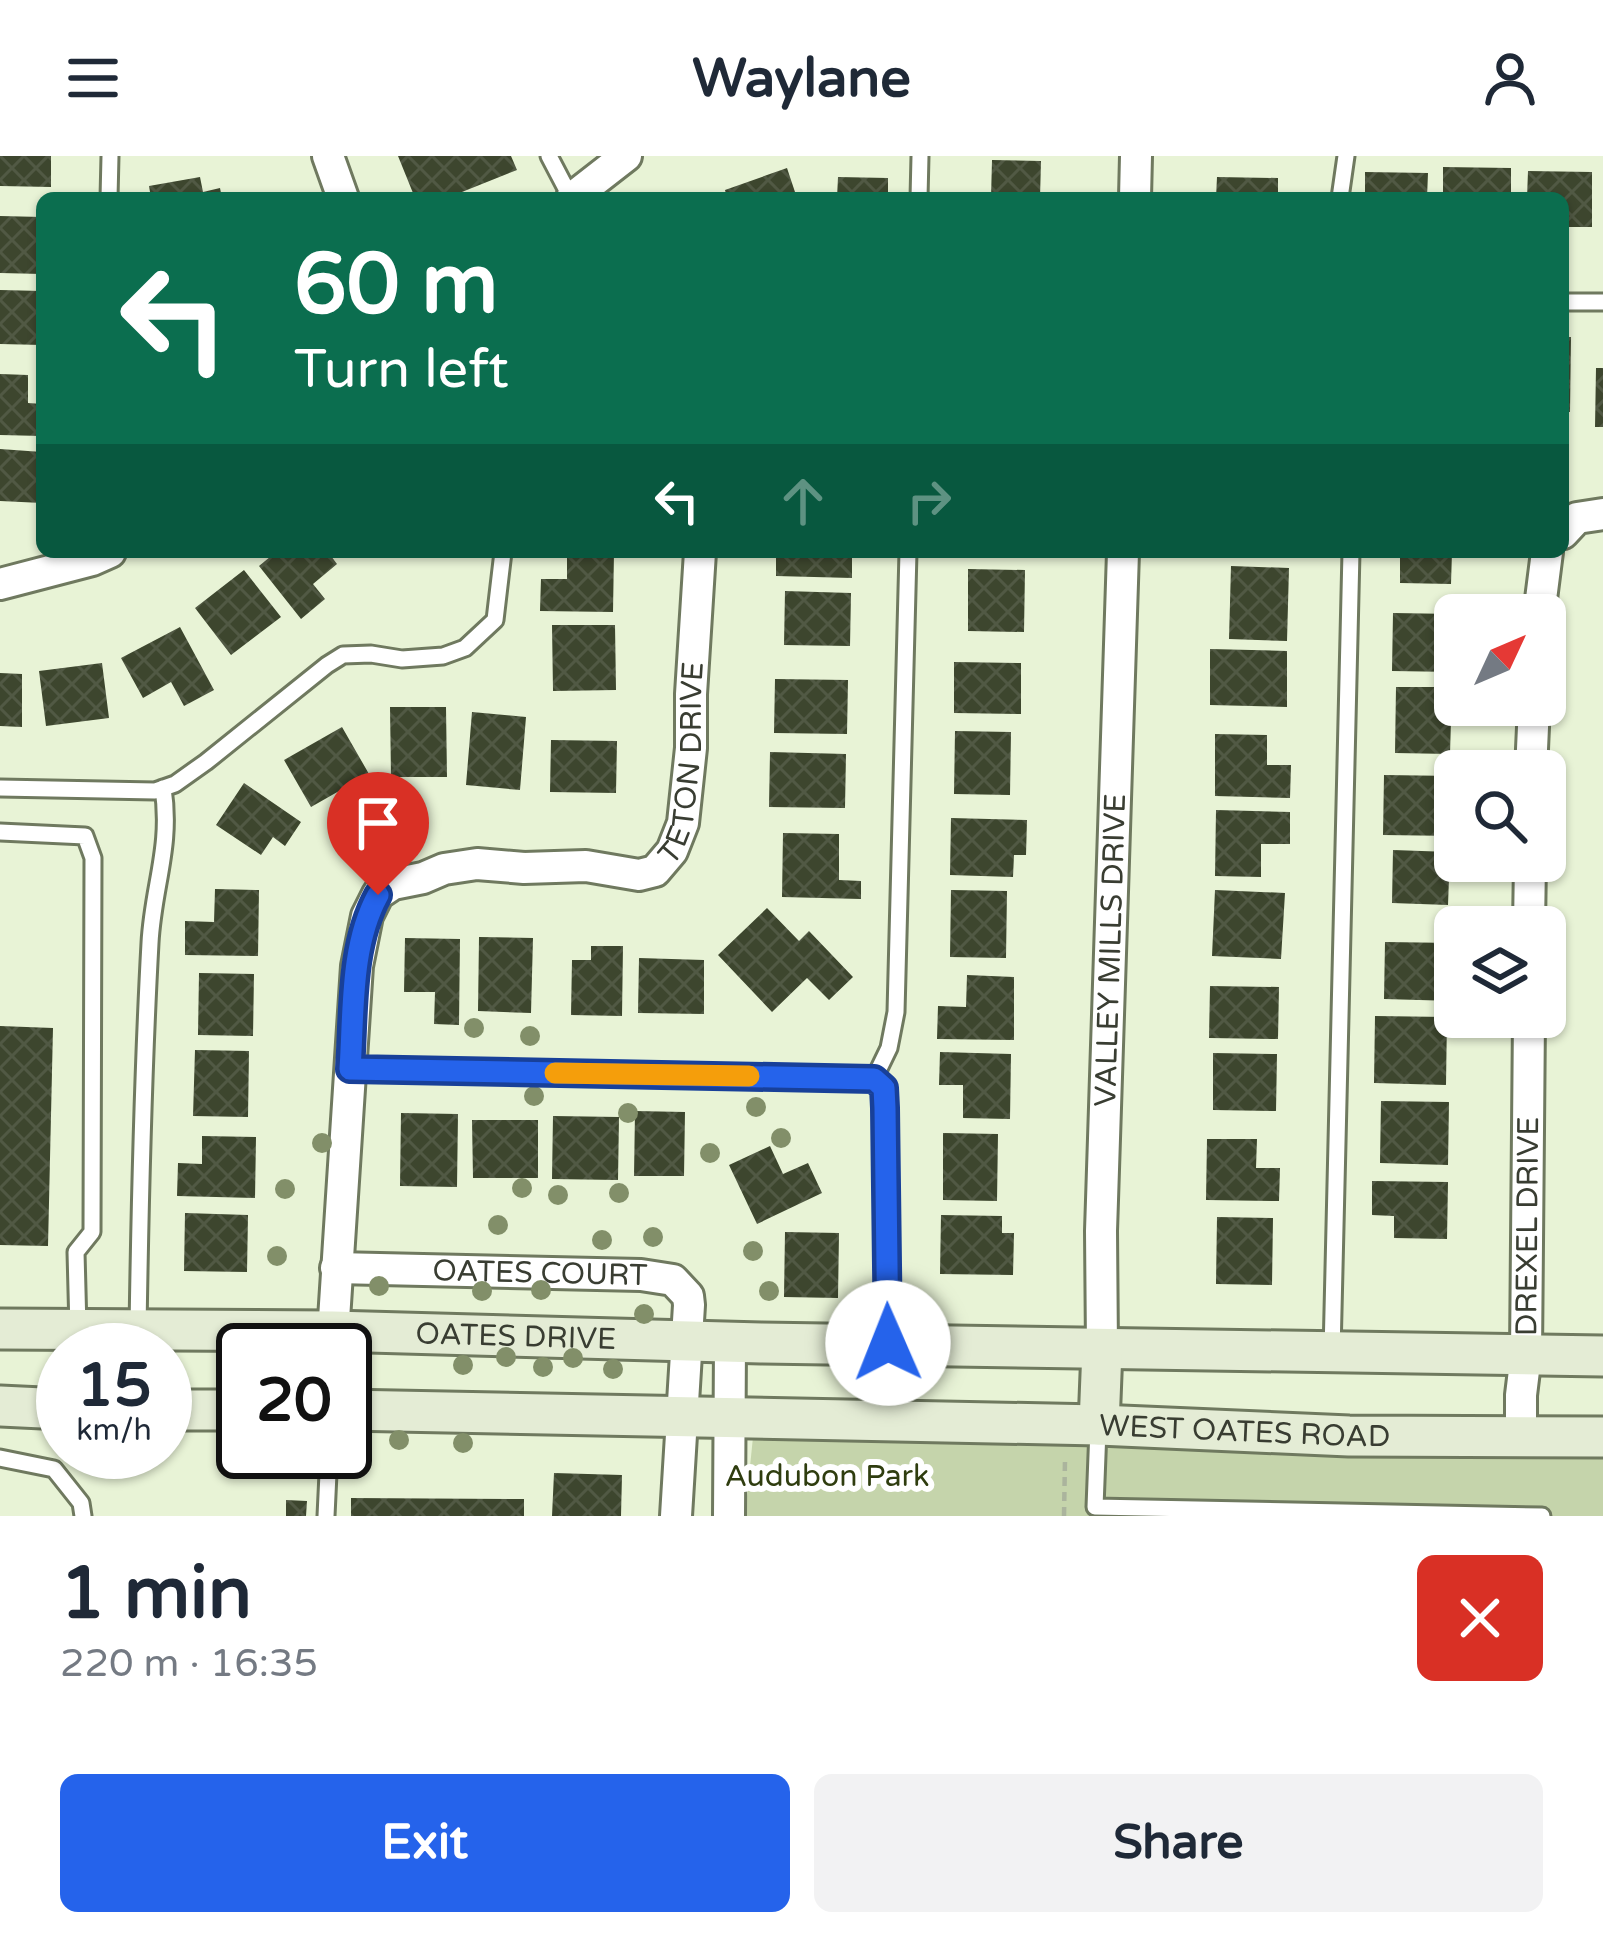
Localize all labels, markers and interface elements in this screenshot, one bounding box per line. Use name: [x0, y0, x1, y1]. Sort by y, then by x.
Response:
icon: menu: [60, 45, 126, 111]
icon: person: [1477, 45, 1543, 111]
text: Waylane: [692, 46, 911, 111]
text: 60 m: [294, 235, 498, 336]
icon: left: [96, 240, 252, 396]
text: Turn left: [294, 337, 509, 402]
icon: left: [644, 468, 710, 534]
icon: ahead: [770, 468, 836, 534]
icon: right: [896, 468, 962, 534]
north arrow: [1434, 594, 1566, 726]
map controls: [1434, 594, 1566, 1038]
street label: TETON DRIVE: [651, 661, 712, 872]
button: search: [1434, 750, 1566, 882]
pin: [327, 772, 429, 895]
icon: arrive: [345, 790, 411, 856]
street label: VALLEY MILLS DRIVE: [1087, 793, 1134, 1107]
button: layers: [1434, 906, 1566, 1038]
street label: DREXEL DRIVE: [1508, 1116, 1547, 1336]
street label: OATES COURT: [432, 1252, 648, 1294]
position arrow: [825, 1280, 951, 1406]
street label: OATES DRIVE: [415, 1315, 617, 1358]
speed limit sign: 20: [216, 1323, 372, 1479]
text: 15: [76, 1350, 152, 1422]
street label: WEST OATES ROAD: [1098, 1407, 1390, 1455]
text: km/h: [76, 1412, 152, 1449]
park label: Audubon Park: [725, 1458, 929, 1495]
text: 1 min: [60, 1551, 252, 1638]
button: close: [1417, 1555, 1543, 1681]
text: 220 m · 16:35: [60, 1640, 318, 1687]
button: Exit: [60, 1774, 790, 1912]
button: Share: [814, 1774, 1543, 1912]

